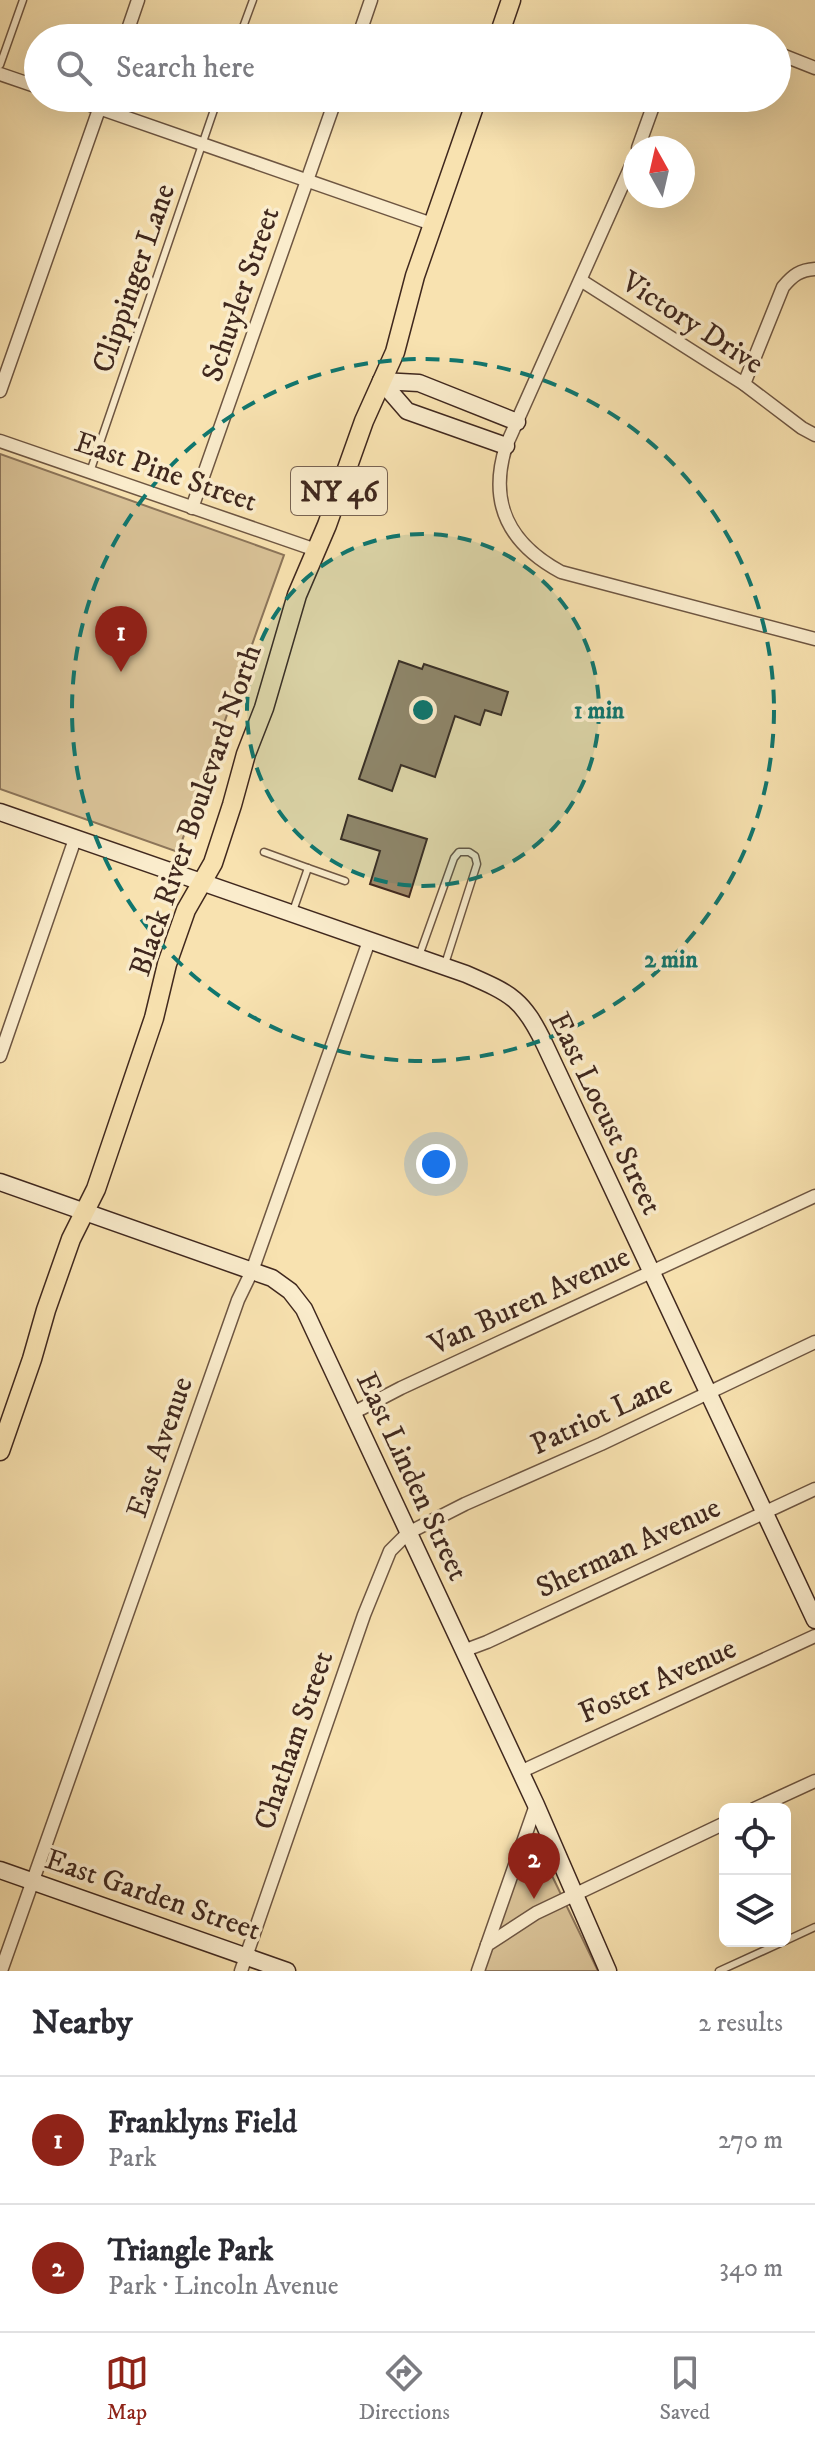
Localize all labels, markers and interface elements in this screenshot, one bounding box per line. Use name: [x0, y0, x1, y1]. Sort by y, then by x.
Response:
search box: [24, 24, 791, 112]
icon: search: [52, 46, 96, 90]
text: Search here: [116, 50, 255, 87]
north arrow: [623, 136, 695, 208]
street label: Clippinger Lane: [85, 179, 184, 378]
street label: Schuyler Street: [194, 202, 289, 387]
street label: Victory Drive: [613, 263, 770, 383]
street label: East Pine Street: [69, 424, 262, 521]
road number: NY 46: [291, 467, 387, 515]
pin: 1: [95, 606, 147, 672]
street label: Black River Boulevard North: [122, 639, 271, 981]
centre of rings: [409, 696, 437, 724]
text: 1 min: [574, 696, 625, 726]
text: 2 min: [644, 945, 698, 975]
street label: East Locust Street: [540, 1006, 670, 1221]
your location: [416, 1144, 456, 1184]
street label: Van Buren Avenue: [422, 1239, 636, 1365]
street label: East Linden Street: [347, 1367, 476, 1587]
street label: Patriot Lane: [525, 1367, 678, 1464]
street label: East Avenue: [119, 1372, 202, 1523]
street label: Sherman Avenue: [531, 1490, 727, 1607]
street label: Foster Avenue: [573, 1630, 742, 1732]
street label: Chatham Street: [247, 1646, 342, 1835]
map controls: [719, 1803, 791, 1947]
button: locate: [719, 1803, 791, 1875]
pin: 2: [508, 1833, 560, 1899]
street label: East Garden Street: [40, 1841, 265, 1950]
button: layers: [719, 1875, 791, 1947]
text: Nearby: [32, 2002, 133, 2044]
text: 2 results: [698, 2007, 783, 2040]
text: Franklyns Field: [108, 2105, 297, 2142]
text: 1: [53, 2124, 63, 2157]
text: 270 m: [718, 2124, 783, 2157]
text: Park: [108, 2142, 157, 2175]
text: Triangle Park: [108, 2233, 273, 2270]
text: 2: [52, 2252, 64, 2285]
text: 340 m: [719, 2252, 783, 2285]
text: Park · Lincoln Avenue: [108, 2270, 339, 2303]
tab: Map: [105, 2351, 149, 2426]
tab: Directions: [359, 2351, 450, 2426]
tab: Saved: [660, 2351, 710, 2426]

